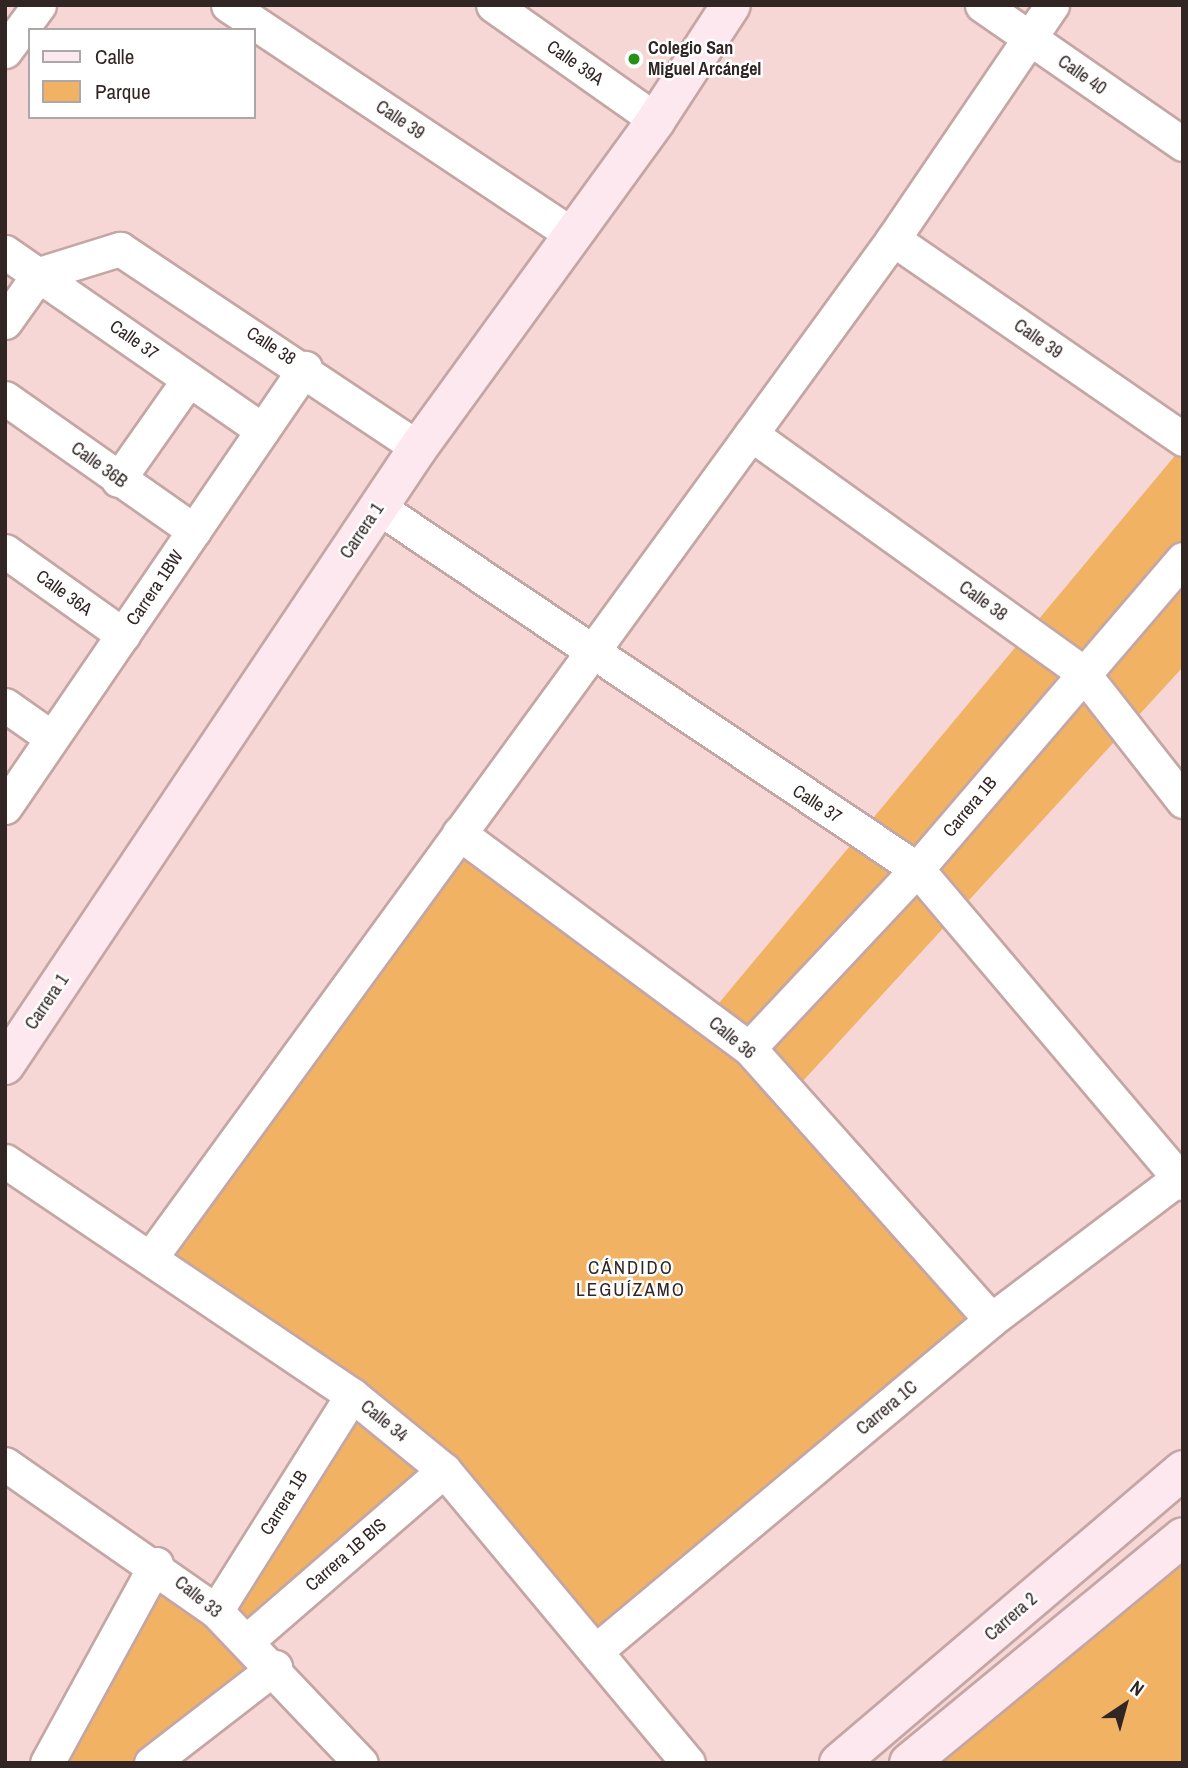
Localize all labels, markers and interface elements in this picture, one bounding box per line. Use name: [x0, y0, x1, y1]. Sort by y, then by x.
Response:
legend: [28, 28, 256, 119]
street label: Calle 39A: [543, 36, 607, 90]
place label: Colegio San Miguel Arcángel: [648, 38, 762, 80]
text: Calle: [95, 42, 134, 71]
marker: Colegio San Miguel Arcángel: [626, 51, 642, 67]
street label: Calle 40: [1054, 51, 1110, 99]
text: Parque: [95, 77, 151, 106]
street label: Calle 39: [372, 96, 428, 144]
street label: Calle 39: [1010, 315, 1066, 363]
street label: Calle 37: [106, 316, 162, 364]
street label: Calle 38: [242, 322, 300, 370]
street label: Calle 36B: [67, 437, 131, 493]
street label: Carrera 1: [336, 499, 388, 563]
street label: Carrera 1BW: [122, 546, 188, 630]
street label: Calle 36A: [32, 565, 96, 621]
street label: Calle 38: [955, 576, 1011, 626]
street label: Carrera 1B: [939, 772, 1001, 842]
street label: Calle 37: [788, 780, 846, 828]
street label: Carrera 1: [21, 970, 73, 1034]
street label: Calle 36: [704, 1012, 760, 1064]
district label: CÁNDIDO LEGUÍZAMO: [577, 1257, 685, 1301]
street label: Carrera 1C: [852, 1376, 922, 1440]
street label: Calle 34: [356, 1396, 412, 1446]
street label: Carrera 1B: [256, 1467, 312, 1539]
street label: Carrera 1B BIS: [301, 1514, 391, 1596]
street label: Calle 33: [170, 1572, 226, 1622]
street label: Carrera 2: [980, 1588, 1042, 1646]
north arrow: [1090, 1670, 1160, 1740]
text: N: [1125, 1674, 1150, 1702]

